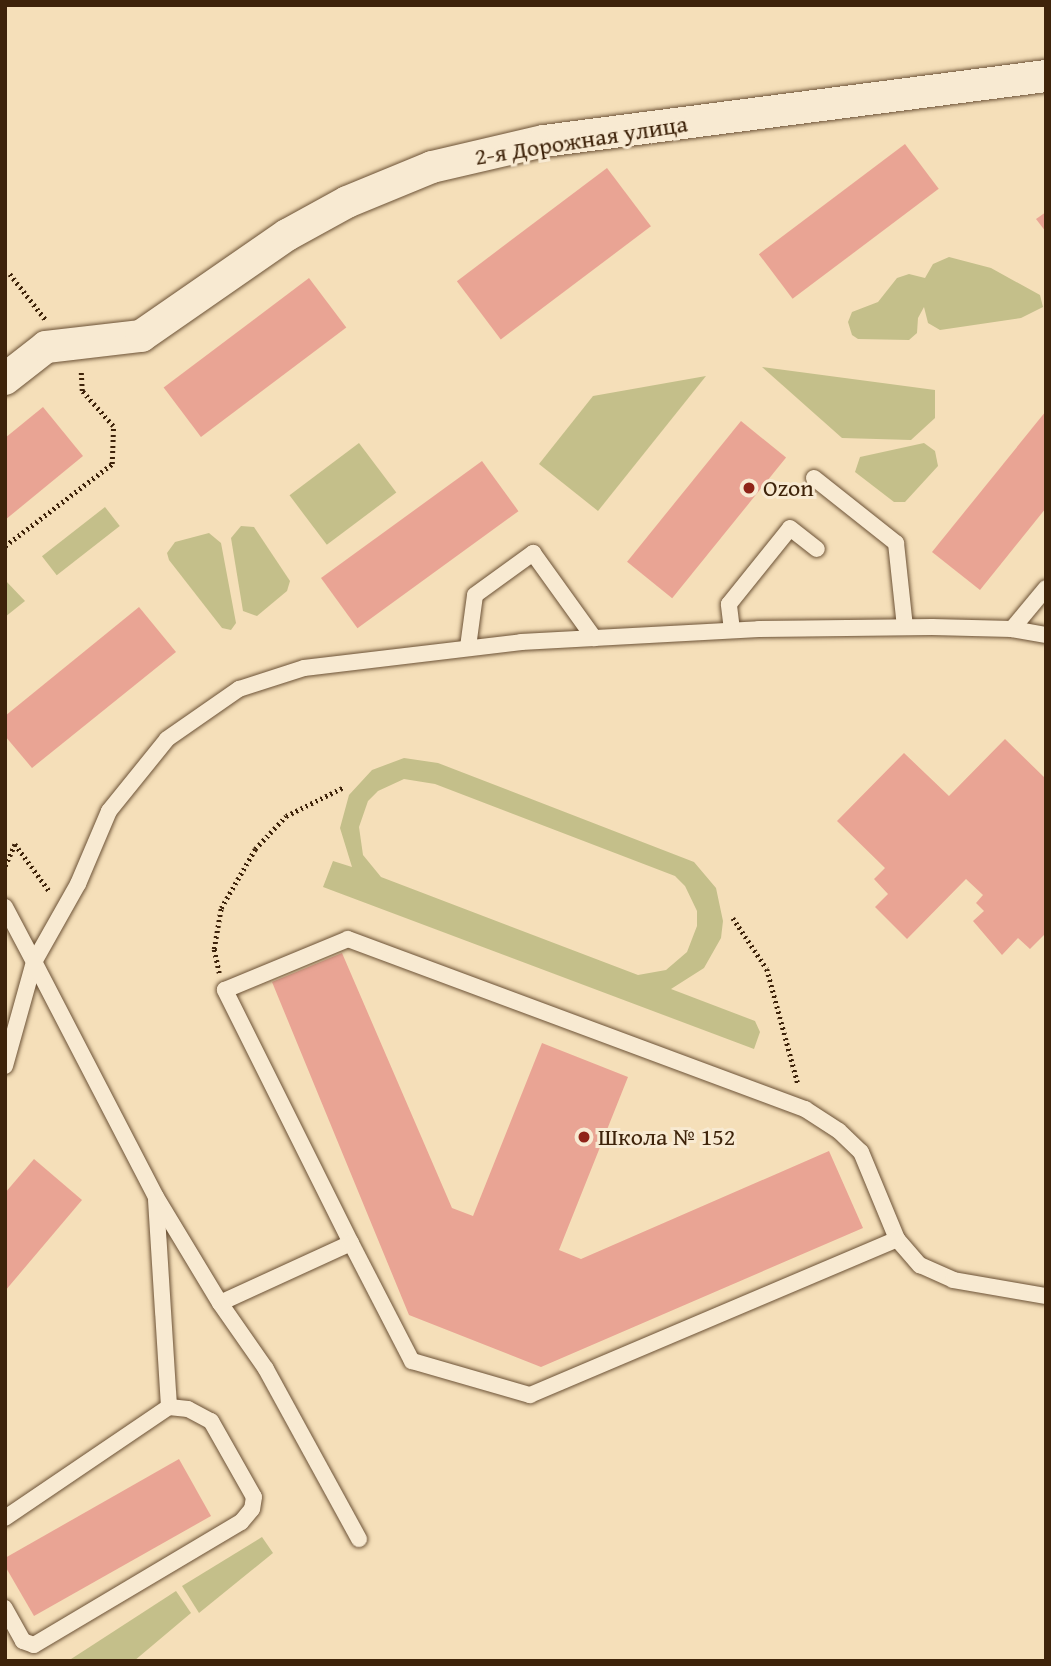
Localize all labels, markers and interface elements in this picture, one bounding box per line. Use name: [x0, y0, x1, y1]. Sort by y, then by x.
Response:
street label: 2-я Дорожная улица: [472, 109, 690, 171]
place label: Ozon: [763, 474, 814, 502]
marker: Ozon: [741, 480, 757, 496]
place label: Школа № 152: [598, 1123, 735, 1151]
marker: Школа № 152: [576, 1129, 592, 1145]

